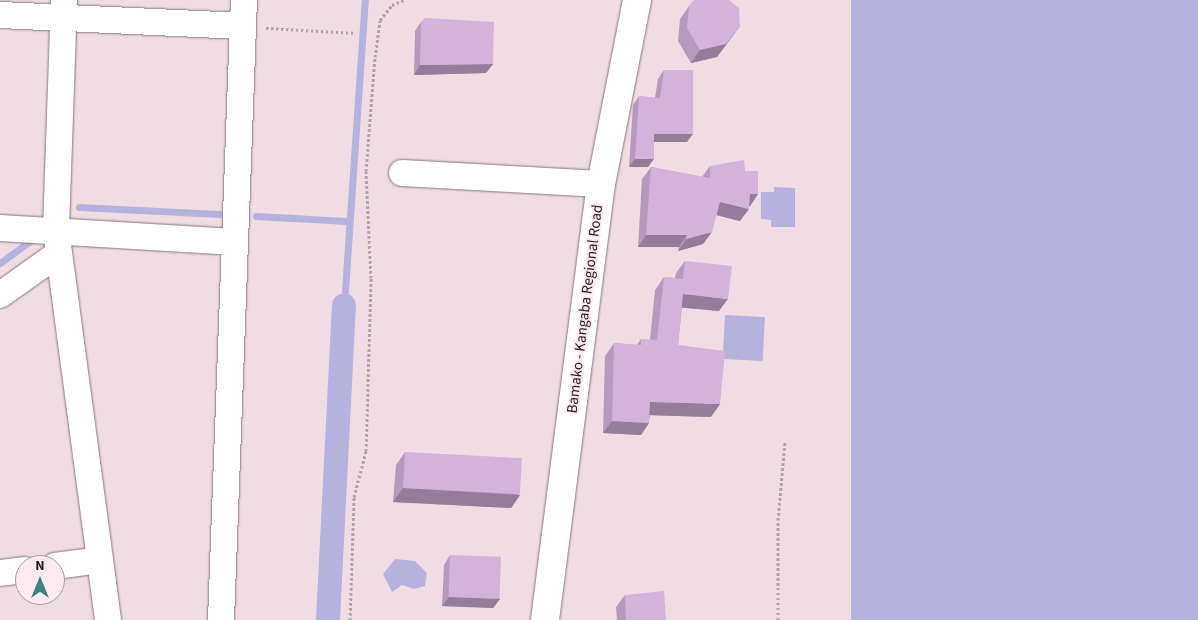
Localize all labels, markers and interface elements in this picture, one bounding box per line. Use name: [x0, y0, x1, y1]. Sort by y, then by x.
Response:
street label: Bamako - Kangaba Regional Road: [563, 204, 607, 414]
north arrow: [15, 555, 65, 605]
text: N: [35, 556, 45, 576]

